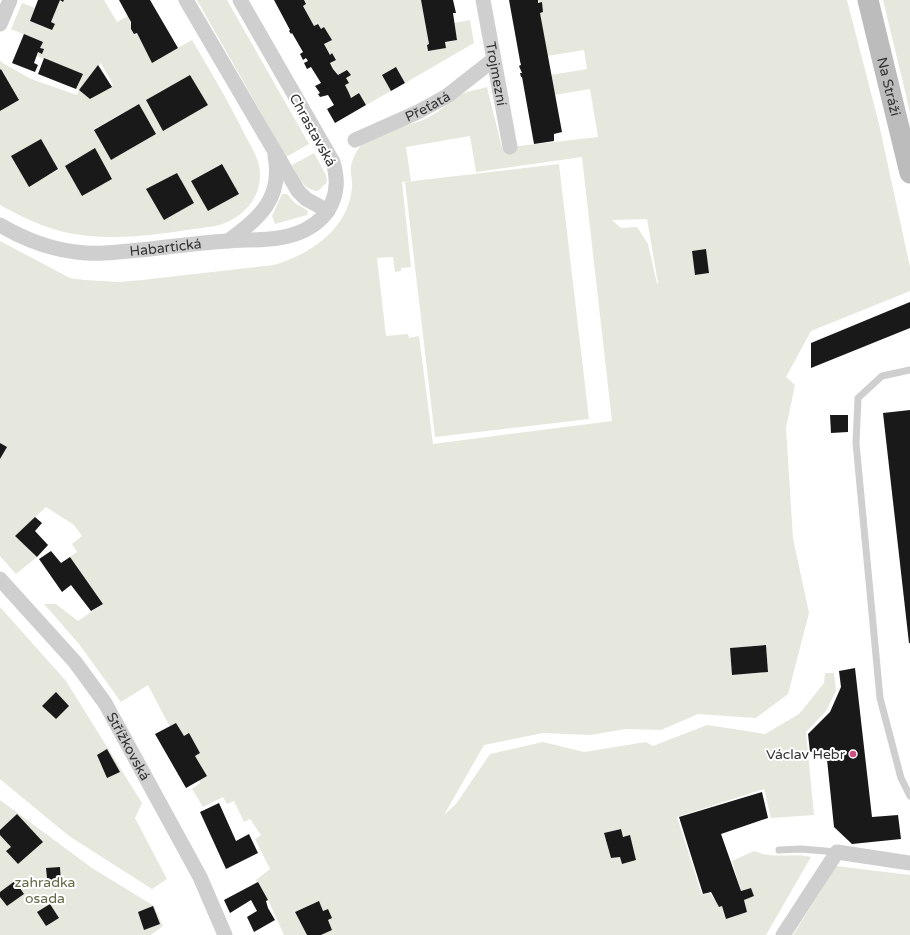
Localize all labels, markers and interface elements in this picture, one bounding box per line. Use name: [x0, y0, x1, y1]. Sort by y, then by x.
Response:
street label: Trojmezní: [482, 40, 510, 108]
street label: Na Stráži: [873, 55, 904, 118]
street label: Přeťatá: [403, 88, 453, 126]
street label: Chrastavská: [286, 91, 340, 170]
street label: Habartická: [129, 235, 202, 260]
street label: Střížkovská: [103, 710, 154, 784]
place label: Václav Hebr: [766, 746, 846, 763]
marker: Václav Hebr: [848, 749, 858, 759]
park label: zahradka osada: [15, 874, 75, 907]

